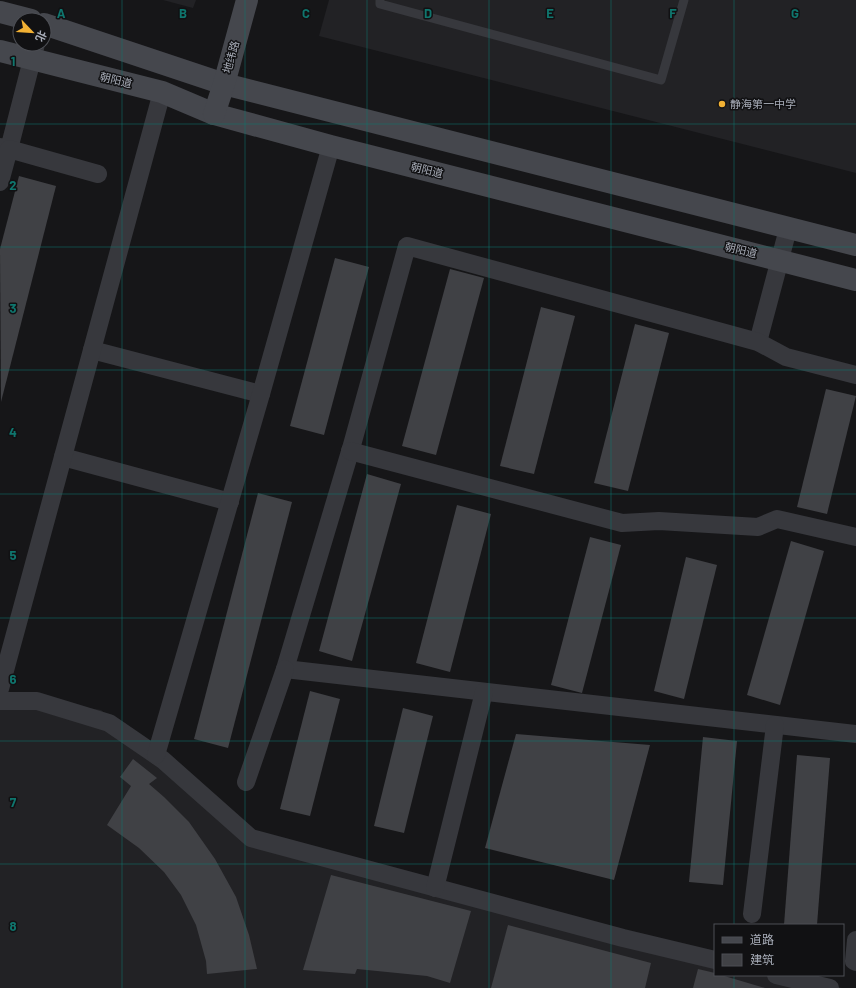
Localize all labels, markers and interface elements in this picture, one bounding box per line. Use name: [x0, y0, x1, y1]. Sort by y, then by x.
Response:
text: A: [57, 5, 66, 21]
text: B: [179, 5, 187, 21]
text: C: [302, 5, 310, 21]
text: D: [424, 5, 432, 21]
text: E: [546, 5, 554, 21]
text: F: [669, 5, 677, 21]
text: G: [791, 5, 799, 21]
north arrow: [12, 12, 52, 52]
text: 北: [33, 29, 50, 44]
street label: 地纬路: [220, 39, 241, 75]
text: 1: [11, 53, 15, 69]
street label: 朝阳道: [99, 69, 134, 90]
place label: 静海第一中学: [730, 97, 796, 110]
marker: 静海第一中学: [717, 99, 727, 109]
street label: 朝阳道: [410, 159, 445, 180]
text: 2: [9, 177, 17, 193]
street label: 朝阳道: [724, 239, 759, 260]
text: 3: [9, 300, 17, 316]
text: 4: [9, 424, 17, 440]
text: 5: [9, 547, 17, 563]
text: 6: [10, 671, 17, 687]
text: 7: [10, 794, 17, 810]
text: 8: [9, 918, 17, 934]
legend: [714, 924, 844, 976]
text: 道路: [750, 932, 774, 946]
text: 建筑: [750, 952, 774, 966]

